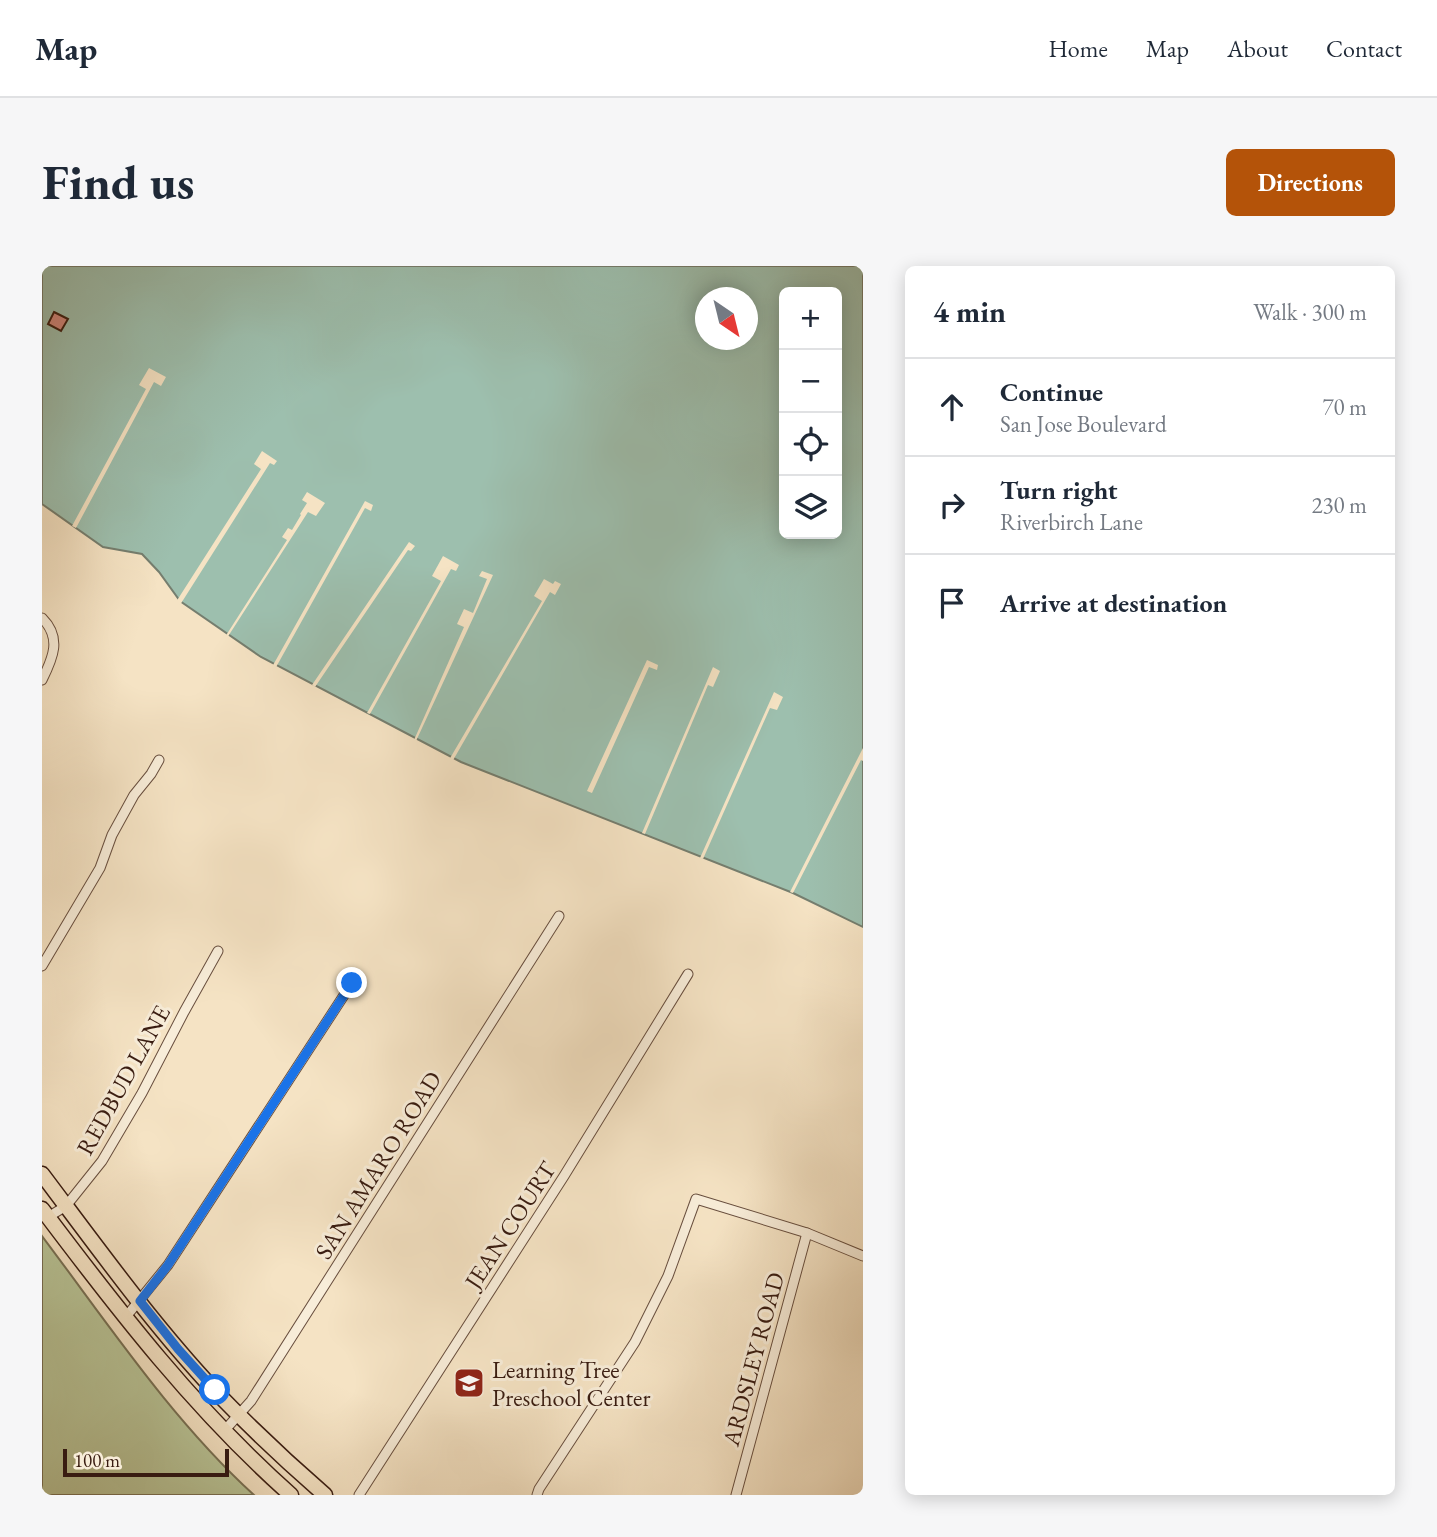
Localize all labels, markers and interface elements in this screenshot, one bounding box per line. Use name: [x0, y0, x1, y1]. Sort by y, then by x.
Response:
text: Map: [35, 27, 97, 70]
text: Home: [1048, 33, 1108, 64]
text: Map: [1146, 33, 1189, 64]
text: About: [1227, 33, 1288, 64]
text: Contact: [1326, 33, 1402, 64]
button: Directions: [1226, 149, 1395, 216]
text: Find us: [42, 150, 194, 214]
north arrow: [695, 287, 758, 350]
map controls: [779, 287, 842, 539]
button: +: [779, 287, 842, 350]
text: 4 min: [933, 292, 1006, 331]
text: Walk · 300 m: [1253, 297, 1367, 327]
button: −: [779, 350, 842, 413]
text: Continue: [1000, 375, 1103, 409]
icon: ahead: [933, 388, 971, 426]
text: 70 m: [1322, 392, 1367, 422]
text: San Jose Boulevard: [1000, 409, 1167, 439]
button: locate: [779, 413, 842, 476]
text: Turn right: [1000, 473, 1118, 507]
button: layers: [779, 476, 842, 539]
icon: right: [933, 486, 971, 524]
text: 230 m: [1311, 490, 1367, 520]
text: Riverbirch Lane: [1000, 507, 1143, 537]
icon: arrive: [933, 584, 971, 622]
text: Arrive at destination: [1000, 586, 1227, 620]
route end: [336, 967, 367, 998]
street label: REDBUD LANE: [69, 1000, 177, 1160]
street label: SAN AMARO ROAD: [308, 1065, 448, 1265]
street label: JEAN COURT: [456, 1155, 563, 1296]
street label: ARDSLEY ROAD: [715, 1269, 791, 1450]
place label: Learning Tree Preschool Center: [492, 1354, 650, 1413]
school or university icon: Learning Tree Preschool Center: [452, 1366, 486, 1400]
route start: [199, 1374, 230, 1405]
scale bar: [63, 1446, 229, 1478]
text: 100 m: [74, 1448, 120, 1473]

